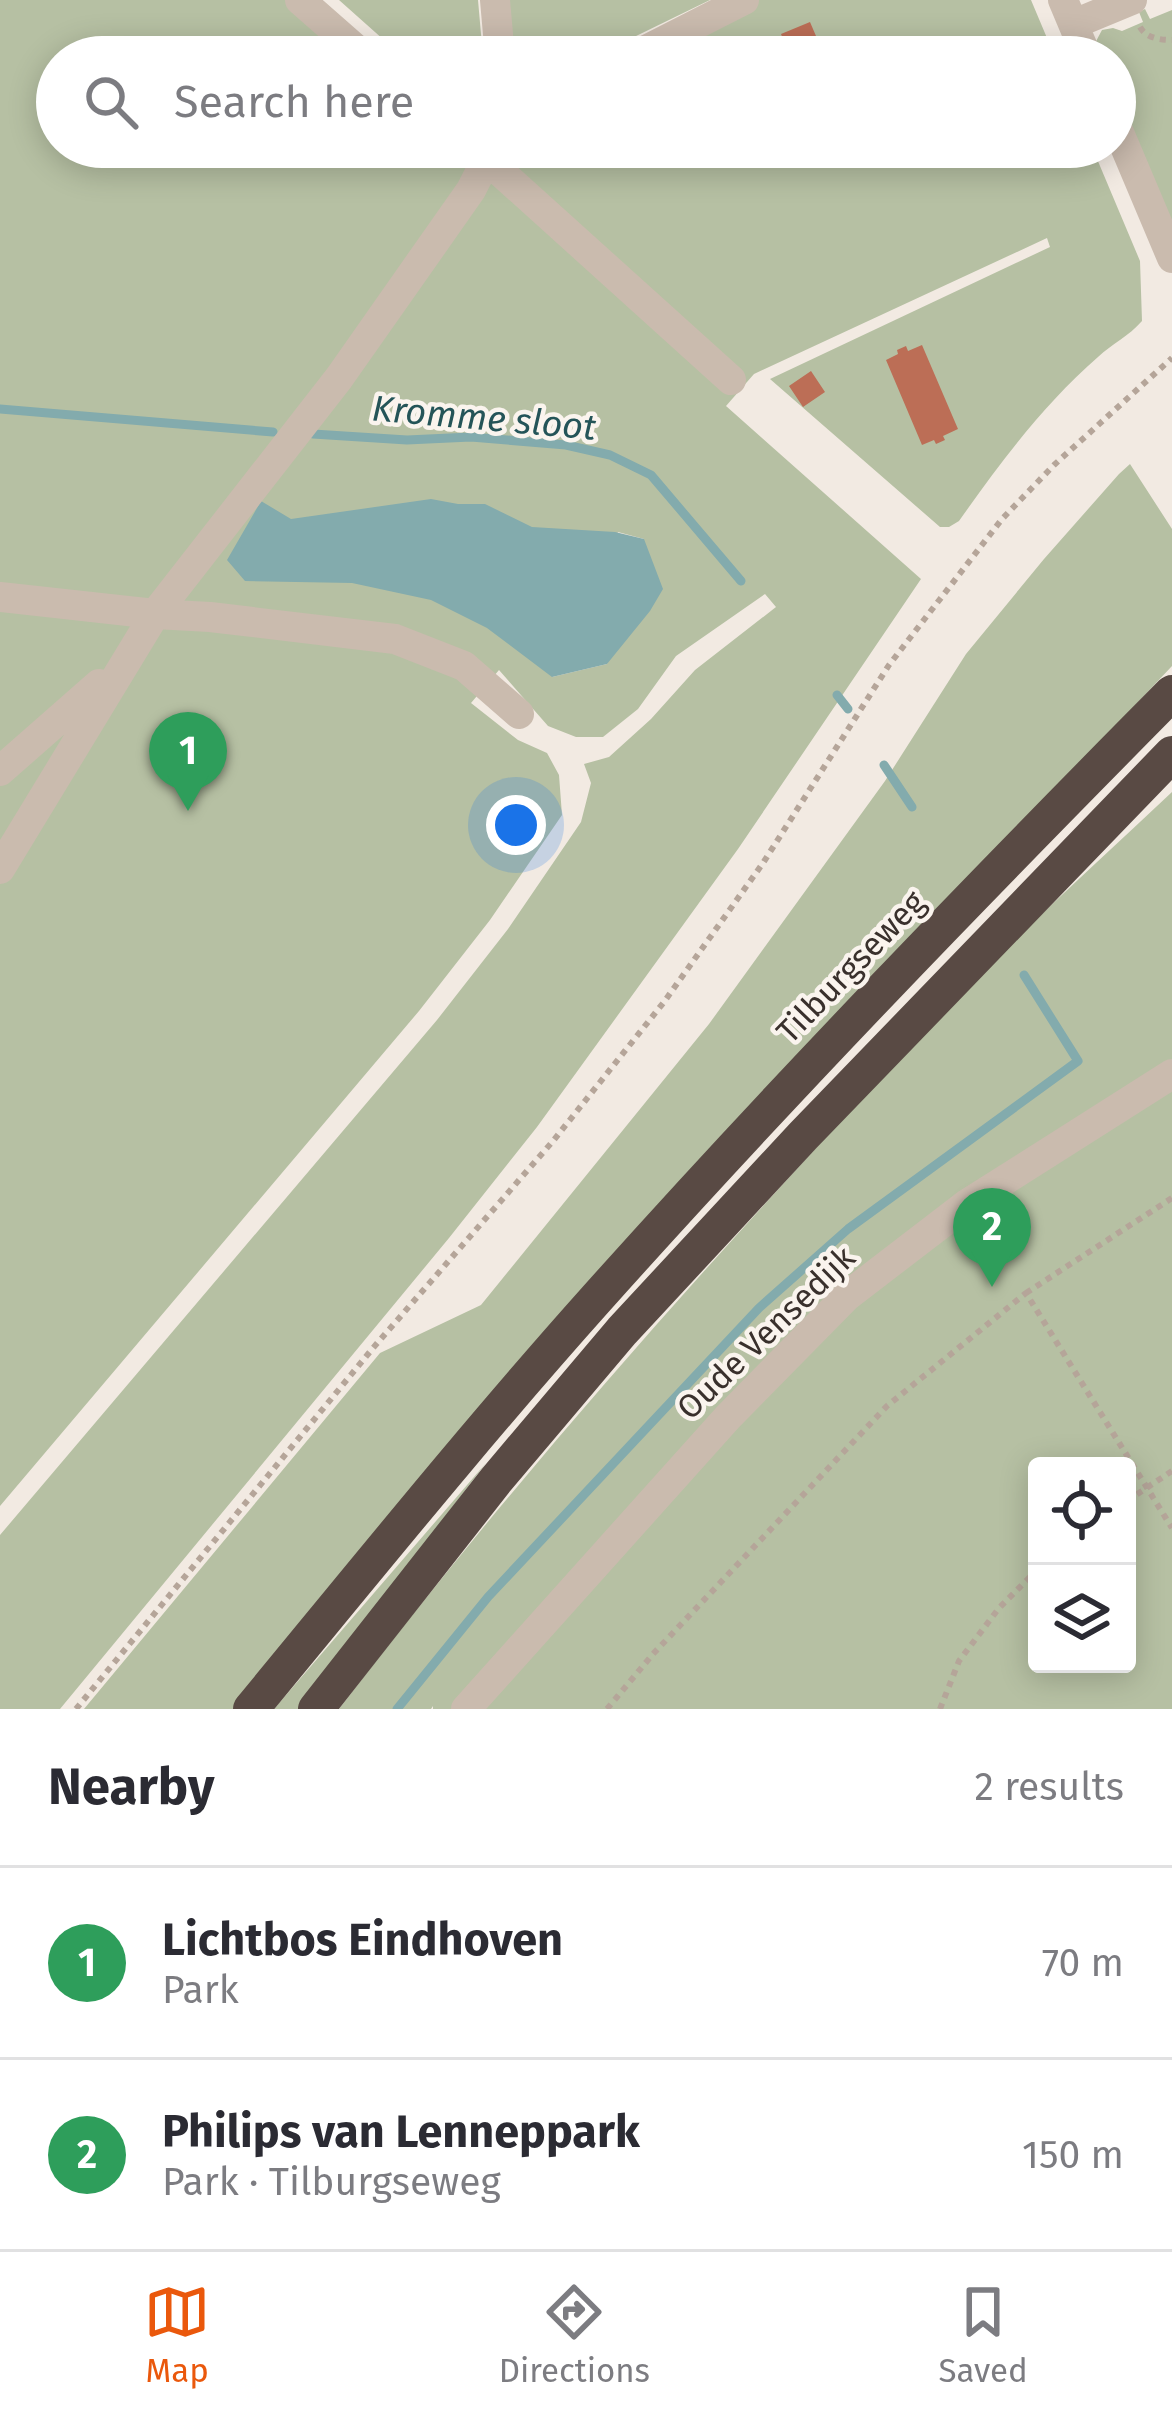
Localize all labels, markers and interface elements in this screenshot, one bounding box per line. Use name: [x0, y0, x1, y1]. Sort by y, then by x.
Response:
search box: [36, 36, 1136, 168]
icon: search: [78, 69, 144, 135]
text: Search here: [174, 75, 414, 129]
water label: Kromme sloot: [370, 386, 598, 450]
pin: 1: [149, 712, 227, 811]
your location: [486, 795, 546, 855]
street label: Tilburgseweg: [768, 882, 934, 1051]
pin: 2: [953, 1188, 1031, 1287]
street label: Oude Vensedijk: [669, 1238, 863, 1428]
map controls: [1028, 1457, 1136, 1673]
button: locate: [1028, 1457, 1136, 1565]
button: layers: [1028, 1565, 1136, 1673]
text: Nearby: [48, 1756, 214, 1818]
text: 2 results: [975, 1764, 1124, 1810]
text: Lichtbos Eindhoven: [162, 1913, 563, 1967]
text: 1: [78, 1940, 96, 1986]
text: 70 m: [1042, 1940, 1124, 1986]
text: Park: [162, 1967, 239, 2013]
text: Philips van Lenneppark: [162, 2105, 640, 2159]
text: 2: [77, 2132, 97, 2178]
text: 150 m: [1022, 2132, 1124, 2178]
text: Park · Tilburgseweg: [162, 2159, 501, 2205]
tab: Map: [144, 2279, 210, 2391]
tab: Directions: [499, 2279, 650, 2391]
tab: Saved: [938, 2279, 1028, 2391]

